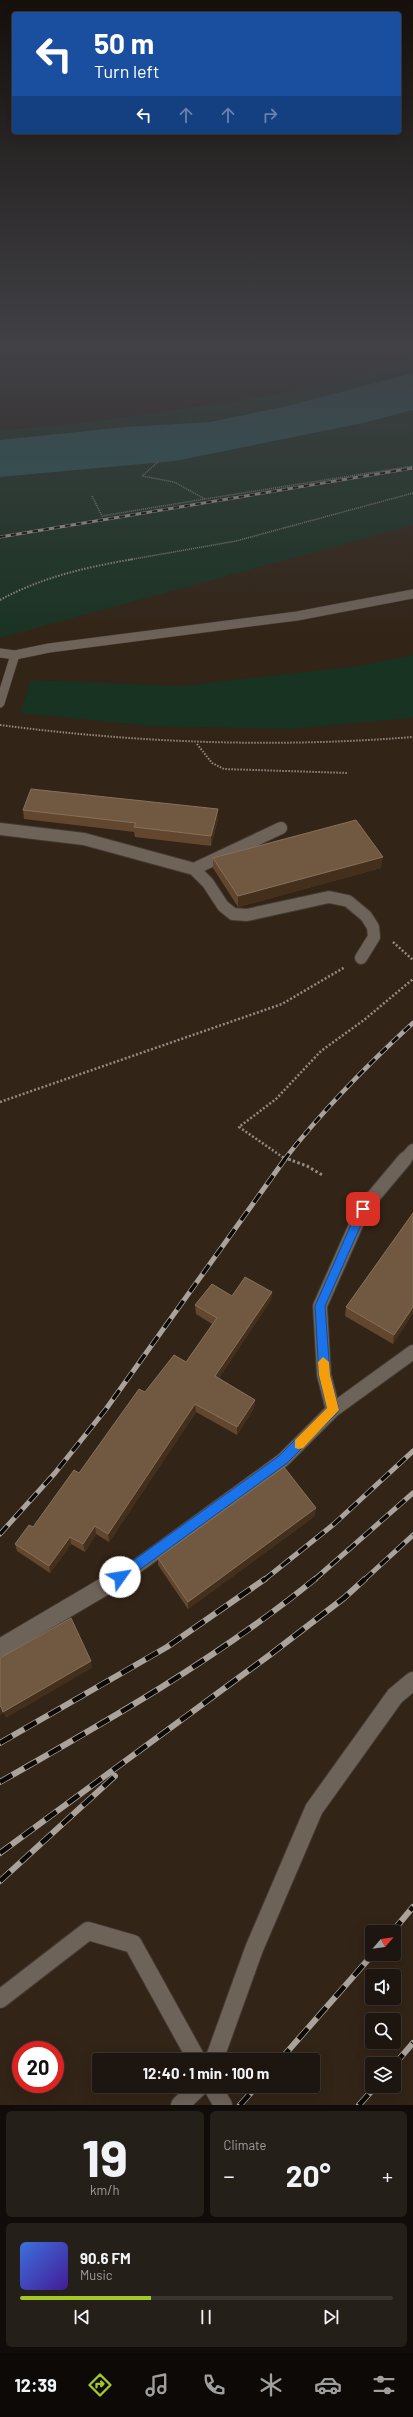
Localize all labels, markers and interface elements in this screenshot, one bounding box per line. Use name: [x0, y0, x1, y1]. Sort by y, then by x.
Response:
text: 50 m: [94, 26, 154, 60]
icon: left: [28, 28, 80, 80]
text: Turn left: [94, 60, 160, 82]
icon: left: [133, 104, 155, 126]
icon: ahead: [175, 104, 197, 126]
icon: ahead: [217, 104, 239, 126]
icon: right: [259, 104, 281, 126]
pin: [346, 1192, 380, 1226]
icon: arrive: [352, 1198, 374, 1220]
position arrow: [99, 1556, 141, 1598]
north arrow: [365, 1925, 401, 1961]
map controls: [365, 1925, 401, 2093]
button: sound: [365, 1969, 401, 2005]
button: search: [365, 2013, 401, 2049]
speed limit sign: 20: [12, 2041, 64, 2093]
button: layers: [365, 2057, 401, 2093]
text: 12:40 · 1 min · 100 m: [143, 2064, 269, 2082]
text: 19: [82, 2125, 128, 2187]
text: Climate: [224, 2137, 267, 2153]
text: 20°: [286, 2157, 331, 2193]
text: −: [224, 2162, 235, 2188]
text: +: [382, 2162, 393, 2188]
text: km/h: [90, 2182, 119, 2198]
text: 90.6 FM: [80, 2249, 131, 2267]
text: Music: [80, 2267, 113, 2283]
icon: previous: [71, 2306, 93, 2328]
icon: pause: [195, 2306, 217, 2328]
icon: next: [320, 2306, 342, 2328]
icon: directions: [86, 2371, 114, 2399]
icon: music: [143, 2371, 171, 2399]
icon: phone: [200, 2371, 228, 2399]
icon: climate: [257, 2371, 285, 2399]
icon: car: [314, 2371, 342, 2399]
icon: filters: [370, 2371, 398, 2399]
text: 12:39: [14, 2374, 57, 2396]

